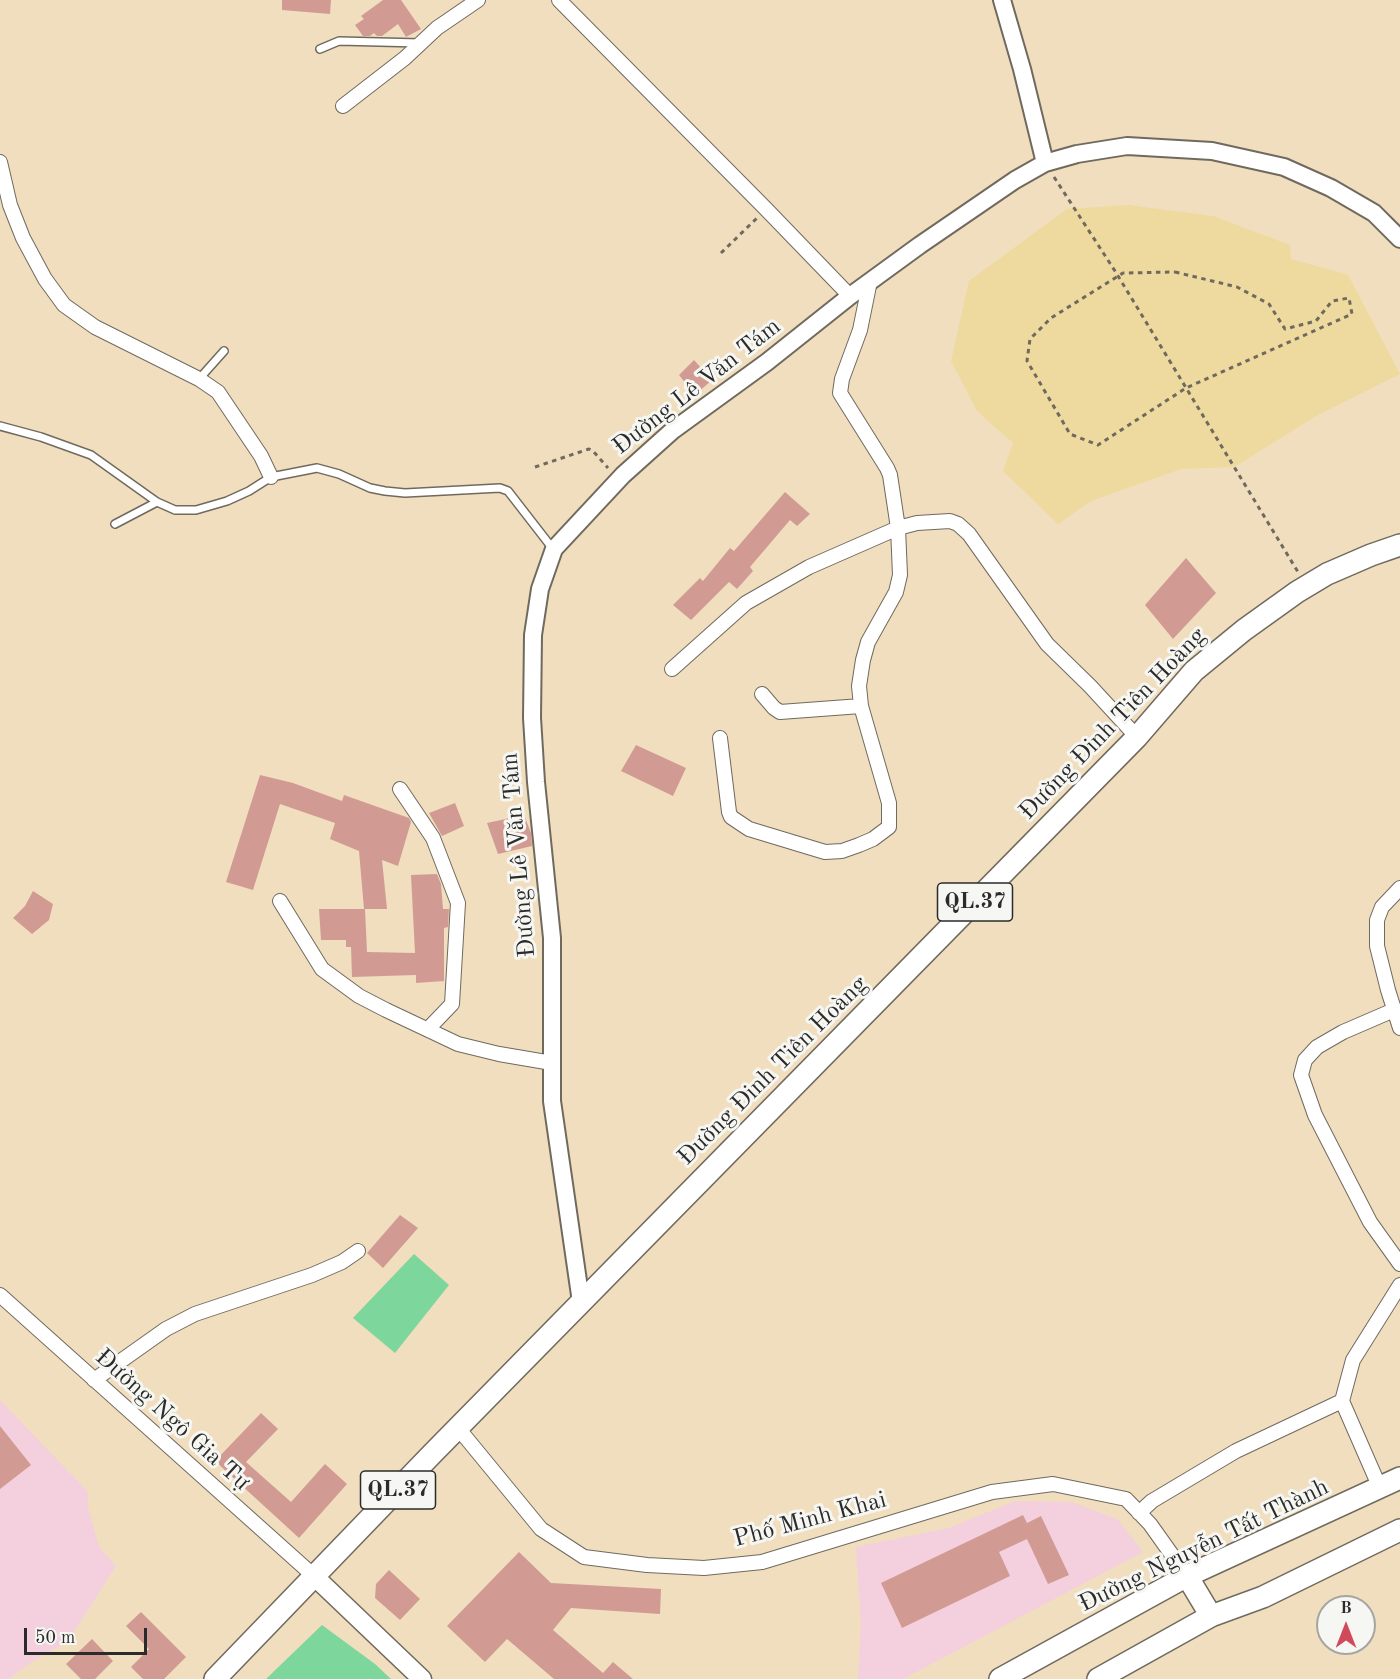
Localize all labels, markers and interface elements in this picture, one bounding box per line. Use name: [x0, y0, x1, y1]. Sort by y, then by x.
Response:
street label: Đường Lê Văn Tám: [607, 313, 787, 461]
street label: Đường Đinh Tiên Hoàng: [1014, 622, 1212, 826]
street label: Đường Lê Văn Tám: [496, 752, 542, 958]
road number: QL.37: [938, 883, 1012, 921]
street label: Đường Đinh Tiên Hoàng: [672, 970, 874, 1172]
street label: Đường Ngô Gia Tự: [89, 1343, 255, 1497]
road number: QL.37: [360, 1471, 436, 1509]
street label: Đường Nguyễn Tất Thành: [1074, 1473, 1334, 1619]
street label: Phố Minh Khai: [731, 1486, 889, 1554]
north arrow: [1316, 1595, 1376, 1655]
text: B: [1340, 1601, 1352, 1617]
scale bar: [27, 1616, 150, 1654]
text: 50 m: [35, 1629, 75, 1647]

